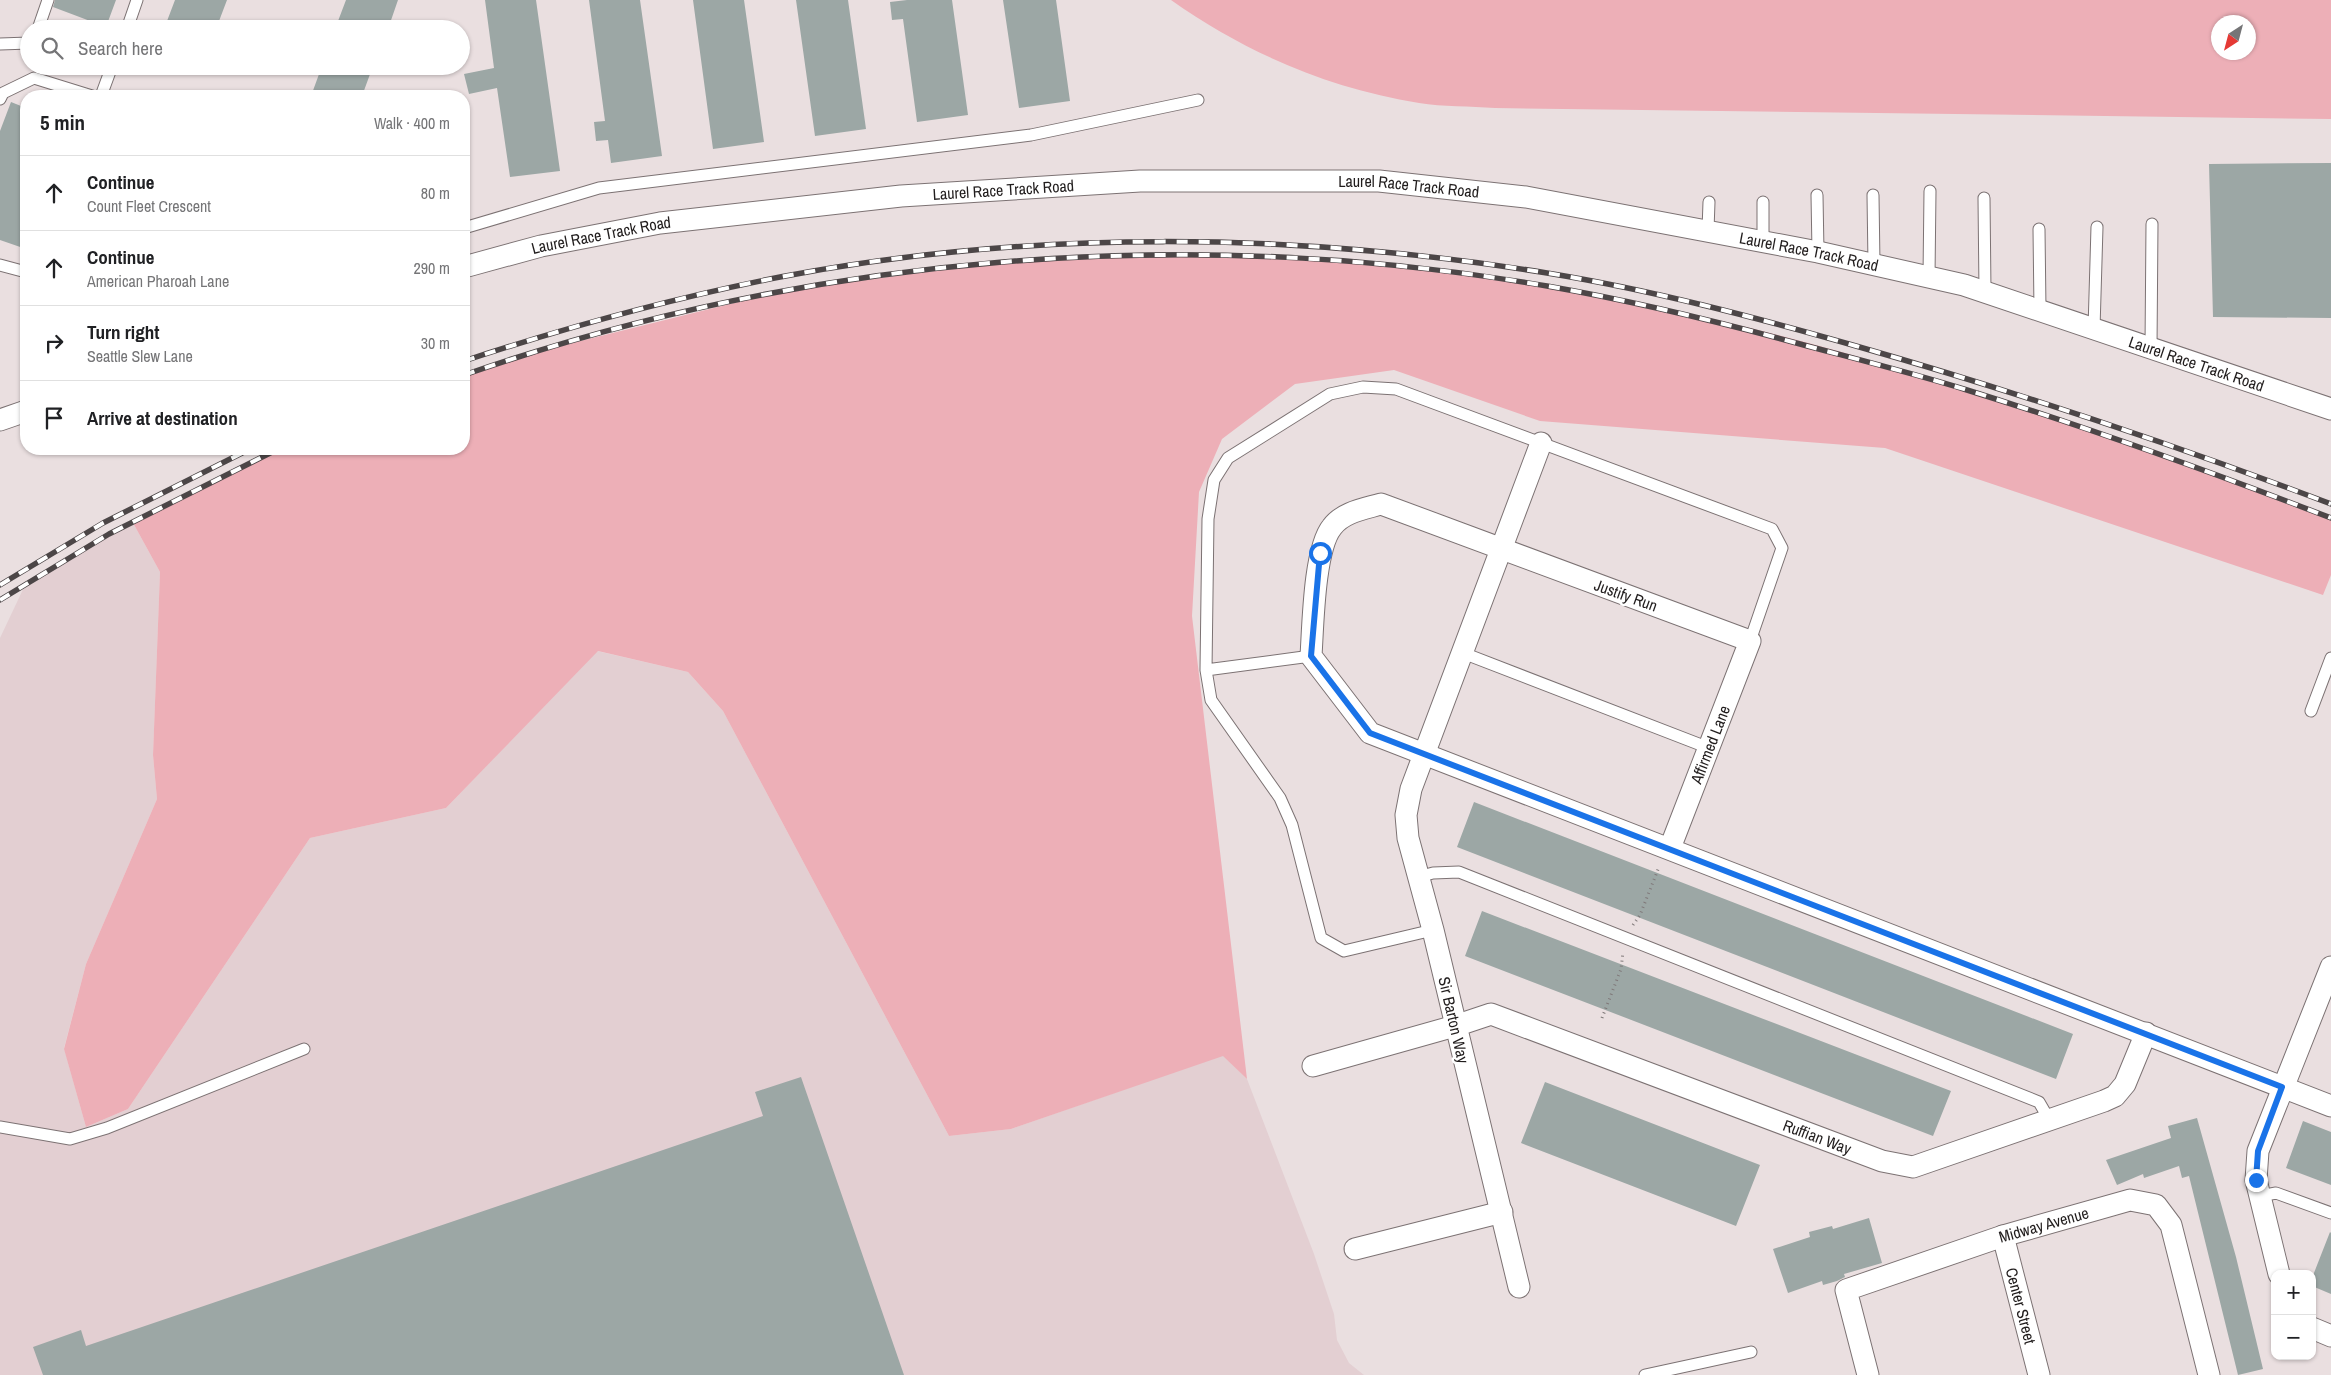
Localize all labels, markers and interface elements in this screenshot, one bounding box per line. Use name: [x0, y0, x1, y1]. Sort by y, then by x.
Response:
north arrow: [2211, 15, 2256, 60]
search box: [20, 20, 470, 75]
icon: search: [38, 34, 66, 62]
text: Search here: [78, 35, 163, 61]
text: 5 min: [40, 108, 85, 137]
text: Walk · 400 m: [374, 112, 450, 134]
text: Continue: [87, 169, 155, 195]
street label: Laurel Race Track Road: [1338, 170, 1480, 203]
street label: Laurel Race Track Road: [932, 174, 1075, 205]
icon: ahead: [40, 179, 68, 207]
text: 80 m: [421, 182, 450, 204]
text: Count Fleet Crescent: [87, 195, 211, 217]
street label: Laurel Race Track Road: [529, 211, 672, 259]
street label: Laurel Race Track Road: [1738, 226, 1881, 276]
text: Continue: [87, 244, 155, 270]
icon: ahead: [40, 254, 68, 282]
text: 290 m: [414, 257, 450, 279]
text: American Pharoah Lane: [87, 270, 229, 292]
text: Turn right: [87, 319, 159, 345]
icon: right: [40, 329, 68, 357]
street label: Laurel Race Track Road: [2126, 330, 2267, 397]
text: 30 m: [421, 332, 450, 354]
text: Seattle Slew Lane: [87, 345, 193, 367]
icon: arrive: [40, 404, 68, 432]
text: Arrive at destination: [87, 405, 238, 431]
route start: [1309, 542, 1332, 565]
street label: Justify Run: [1591, 573, 1661, 617]
street label: Affirmed Lane: [1685, 702, 1735, 788]
street label: Sir Barton Way: [1433, 974, 1475, 1066]
street label: Ruffian Way: [1780, 1114, 1855, 1160]
route end: [2245, 1169, 2268, 1192]
street label: Midway Avenue: [1996, 1201, 2091, 1248]
street label: Center Street: [2001, 1265, 2042, 1347]
map controls: [2271, 1270, 2316, 1360]
button: +: [2271, 1270, 2316, 1315]
button: −: [2271, 1315, 2316, 1360]

